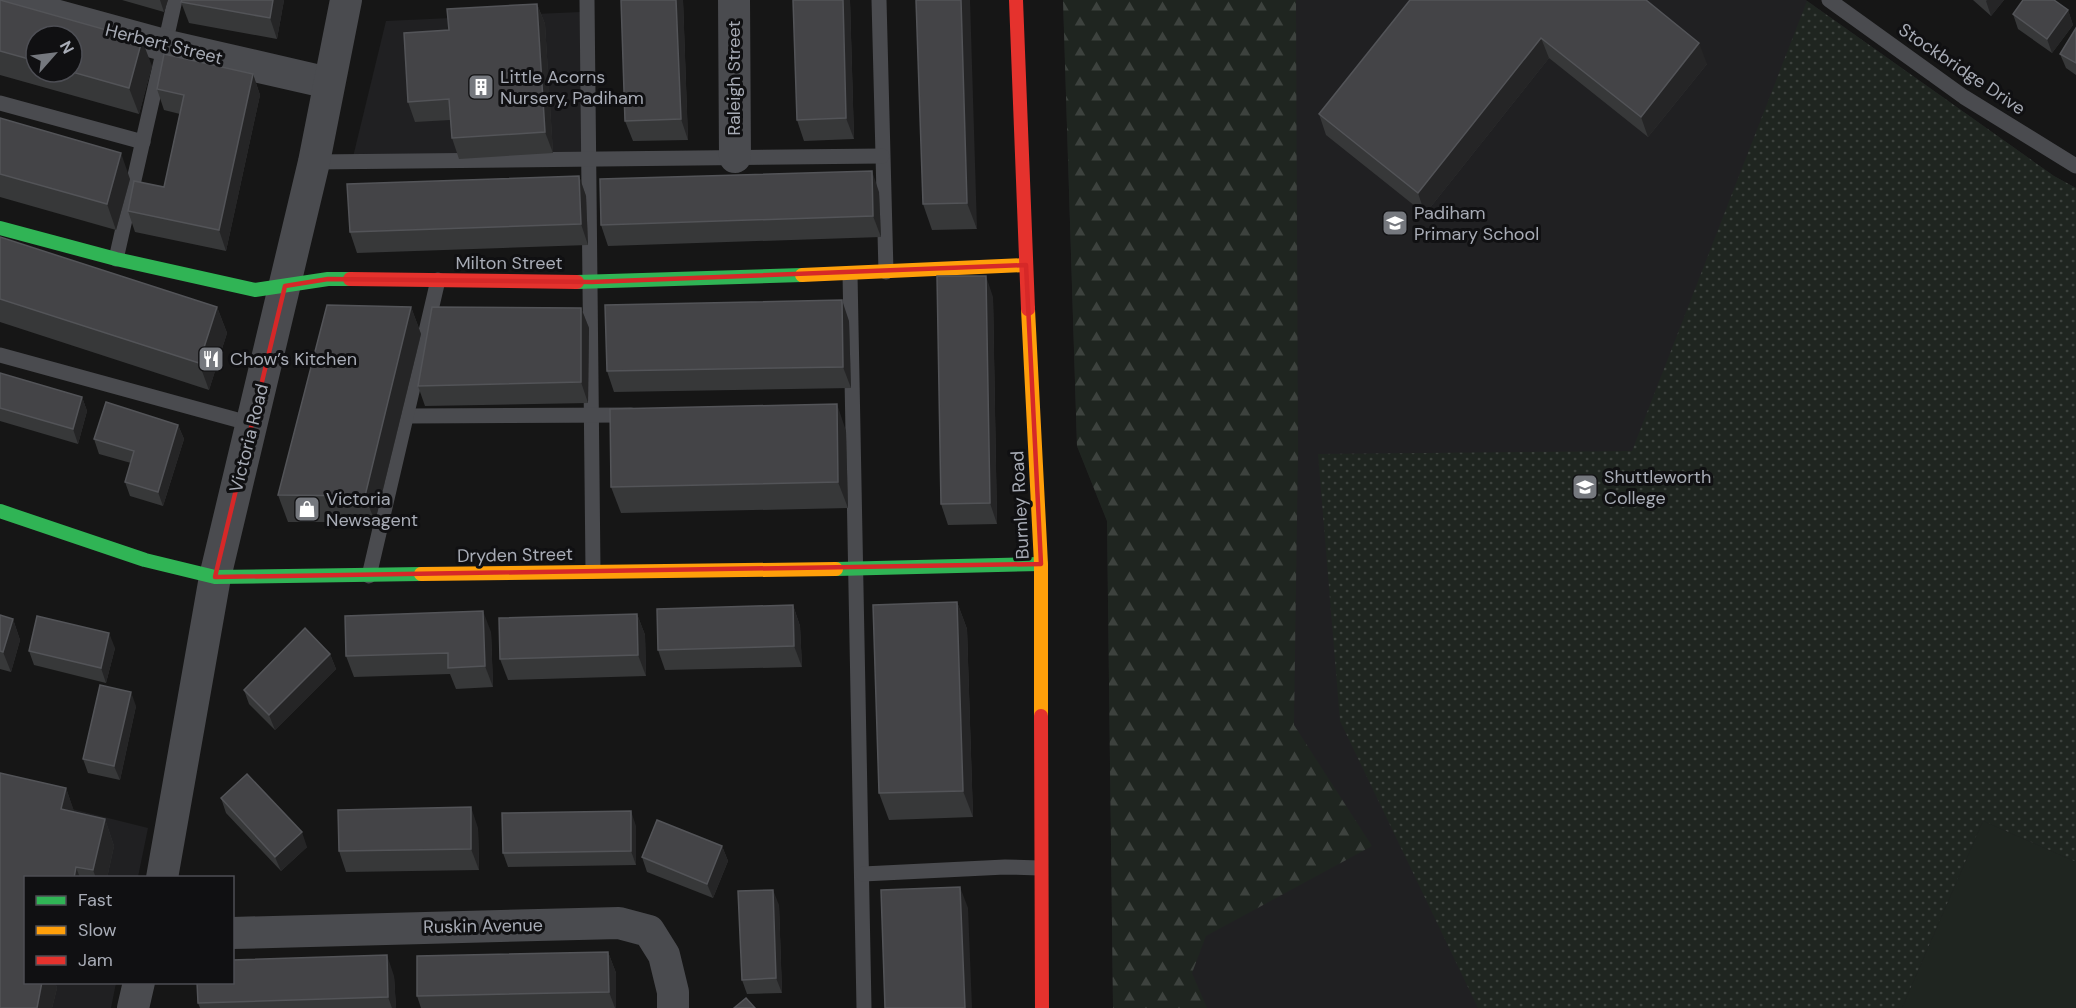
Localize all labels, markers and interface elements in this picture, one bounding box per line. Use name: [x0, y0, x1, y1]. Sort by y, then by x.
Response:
street label: Herbert Street: [103, 18, 225, 70]
street label: Stockbridge Drive: [1894, 18, 2030, 120]
street label: Raleigh Street: [722, 21, 746, 135]
north arrow: [24, 24, 84, 84]
text: N: [55, 37, 79, 57]
place label: Little Acorns Nursery, Padiham: [500, 65, 644, 110]
building icon: Little Acorns Nursery, Padiham: [466, 72, 496, 102]
place label: Padiham Primary School: [1414, 201, 1539, 246]
school or university icon: Padiham Primary School: [1380, 208, 1410, 238]
street label: Milton Street: [455, 251, 563, 275]
restaurant icon: Chow’s Kitchen: [196, 344, 226, 374]
place label: Chow’s Kitchen: [230, 347, 357, 371]
street label: Victoria Road: [224, 381, 274, 495]
street label: Burnley Road: [1005, 450, 1035, 560]
place label: Shuttleworth College: [1604, 465, 1711, 510]
school or university icon: Shuttleworth College: [1570, 472, 1600, 502]
place label: Victoria Newsagent: [326, 487, 418, 532]
shop icon: Victoria Newsagent: [292, 494, 322, 524]
street label: Dryden Street: [457, 542, 573, 568]
legend: [24, 876, 234, 984]
text: Fast: [78, 888, 113, 912]
street label: Ruskin Avenue: [423, 913, 543, 939]
text: Slow: [78, 918, 117, 942]
text: Jam: [78, 948, 113, 972]

